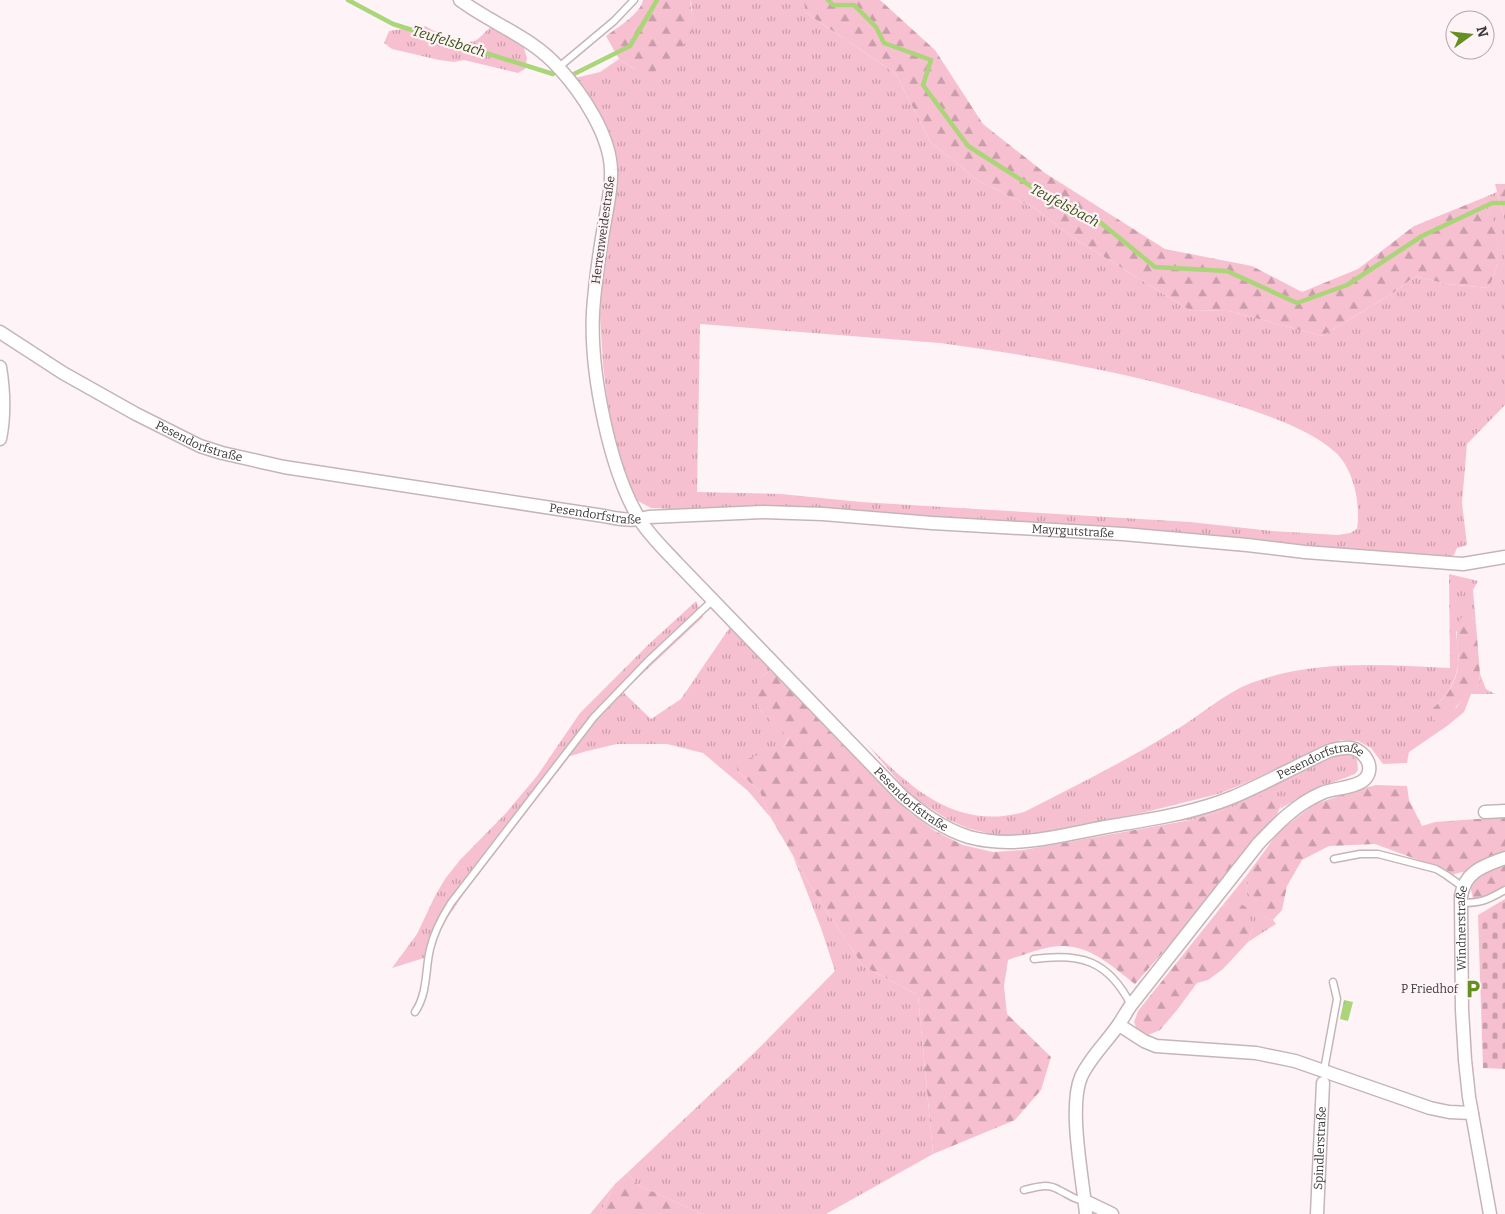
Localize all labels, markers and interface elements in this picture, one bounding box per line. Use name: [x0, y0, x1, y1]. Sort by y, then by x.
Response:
north arrow: [1445, 10, 1495, 60]
water label: Teufelsbach: [410, 22, 488, 61]
text: N: [1472, 24, 1492, 39]
street label: Herrenweidestraße: [588, 175, 618, 285]
water label: Teufelsbach: [1027, 180, 1102, 231]
street label: Pesendorfstraße: [153, 418, 244, 464]
street label: Pesendorfstraße: [548, 501, 642, 527]
street label: Mayrgutstraße: [1031, 522, 1114, 540]
street label: Pesendorfstraße: [1275, 741, 1367, 782]
street label: Pesendorfstraße: [871, 764, 951, 834]
street label: Windnerstraße: [1453, 884, 1470, 971]
parking icon: P Friedhof: [1462, 978, 1484, 1000]
place label: P Friedhof: [1401, 982, 1459, 996]
street label: Spindlerstraße: [1311, 1106, 1329, 1190]

